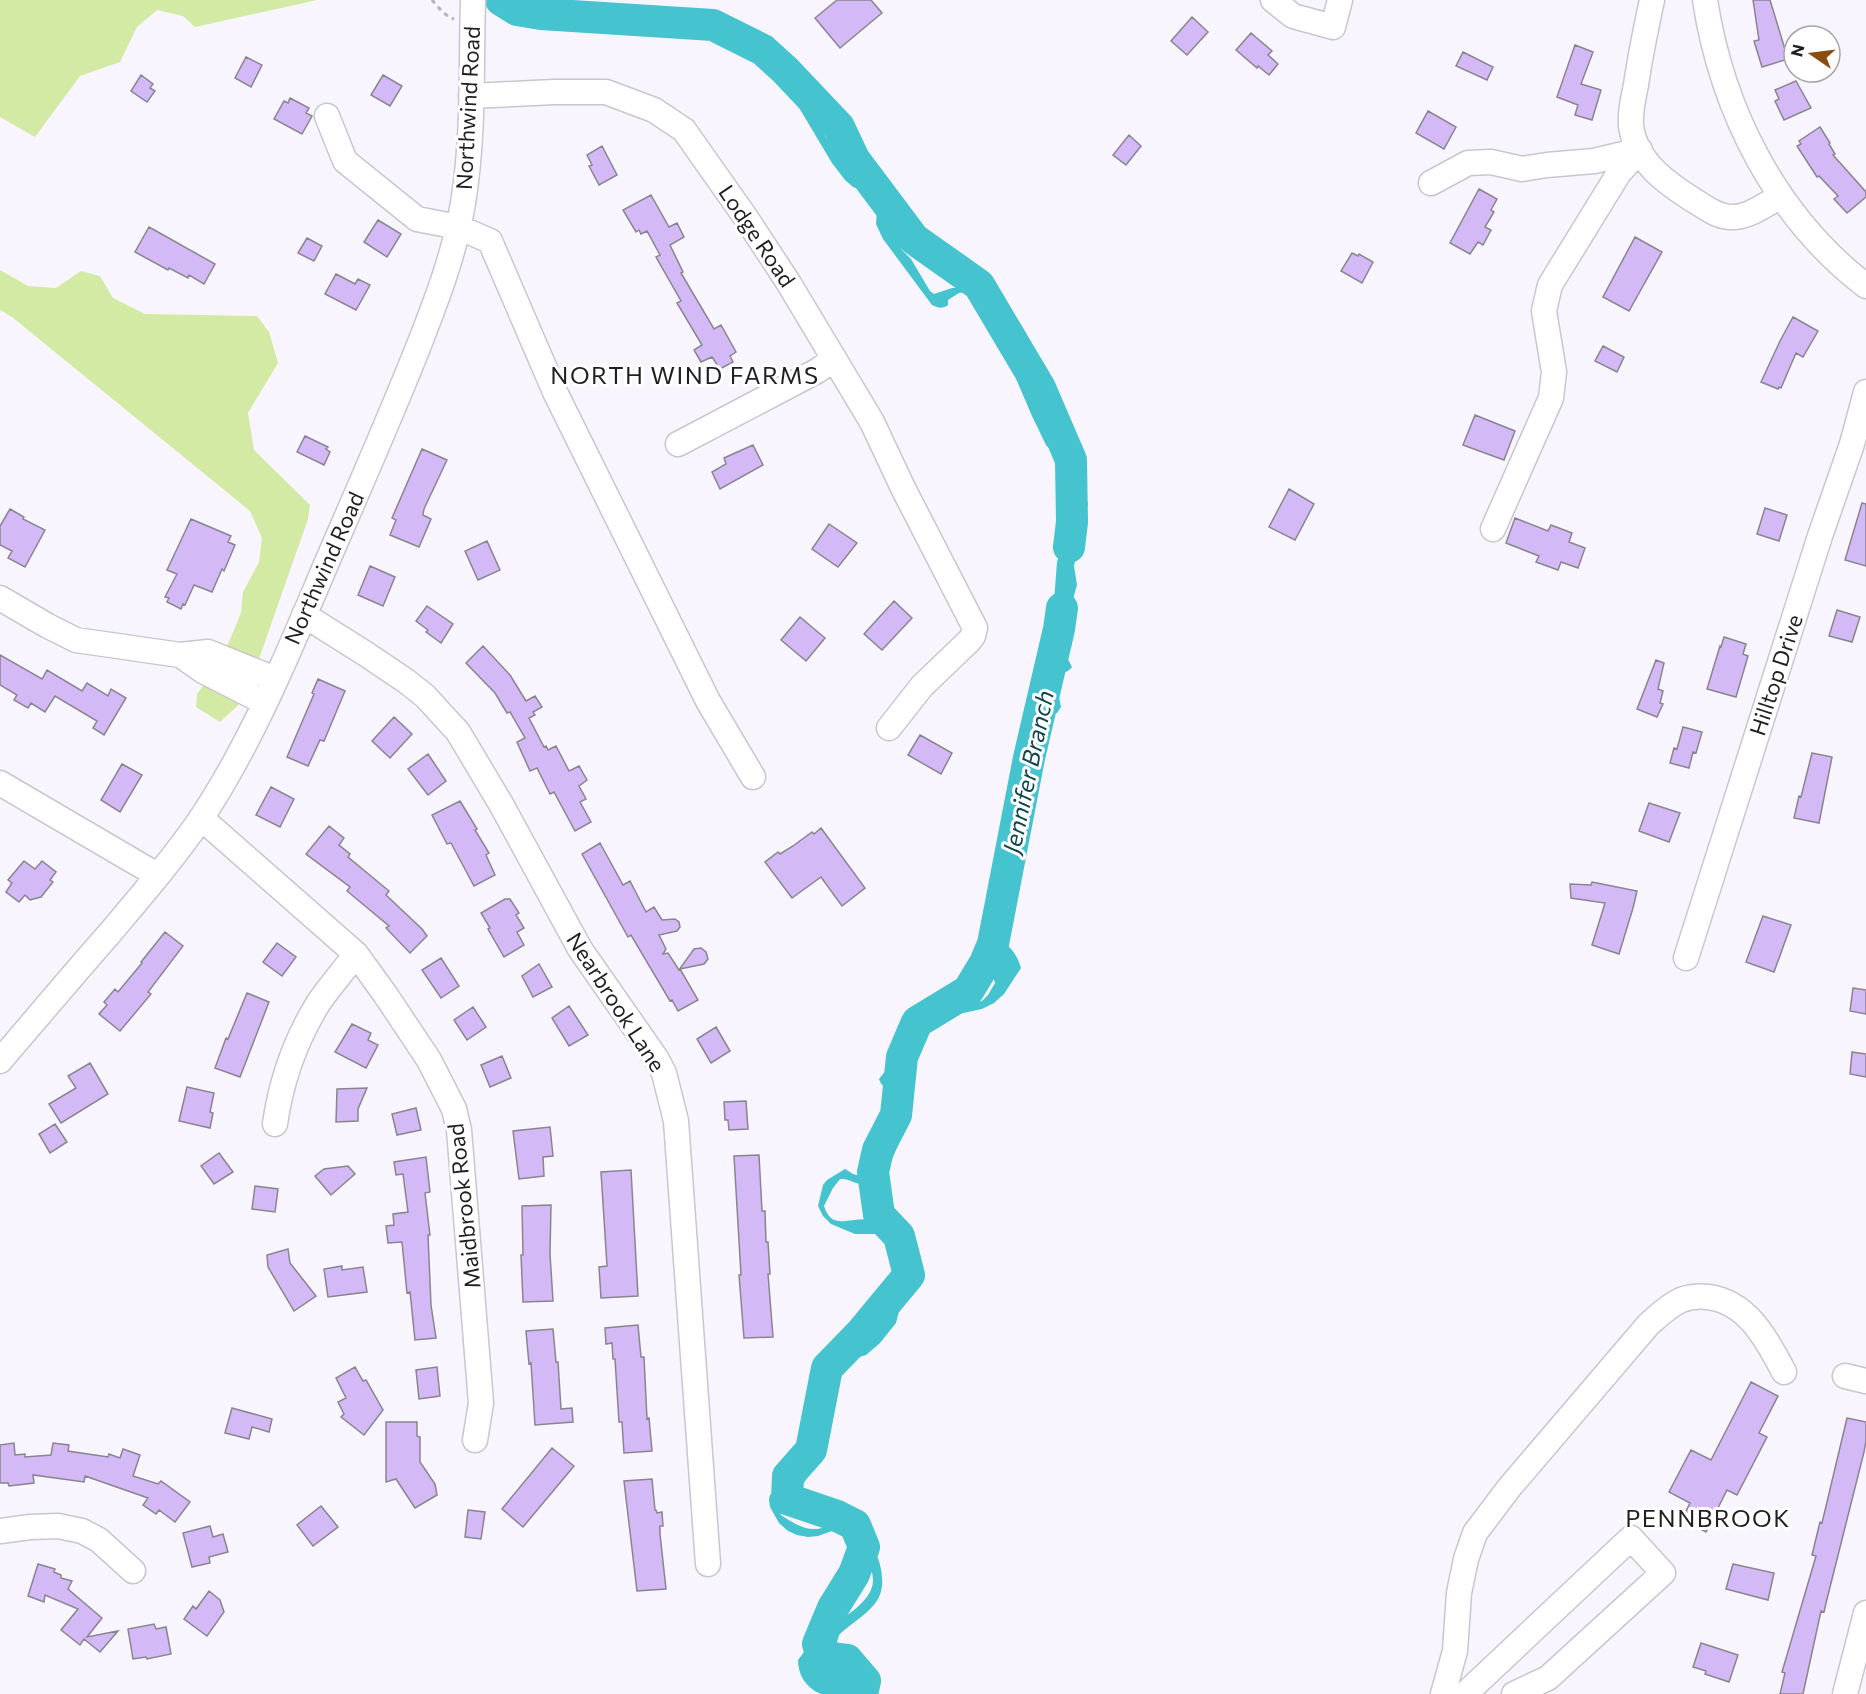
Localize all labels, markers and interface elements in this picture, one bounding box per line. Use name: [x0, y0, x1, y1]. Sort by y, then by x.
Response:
north arrow: [1782, 24, 1842, 84]
street label: Northwind Road: [450, 25, 485, 191]
text: N: [1786, 42, 1808, 58]
street label: Lodge Road: [713, 180, 801, 292]
district label: NORTH WIND FARMS: [550, 360, 820, 389]
street label: Northwind Road: [278, 487, 369, 648]
street label: Hilltop Drive: [1743, 611, 1808, 739]
water label: Jennifer Branch: [996, 688, 1059, 858]
street label: Nearbrook Lane: [561, 927, 671, 1076]
street label: Maidbrook Road: [441, 1122, 486, 1290]
district label: PENNBROOK: [1625, 1503, 1791, 1532]

